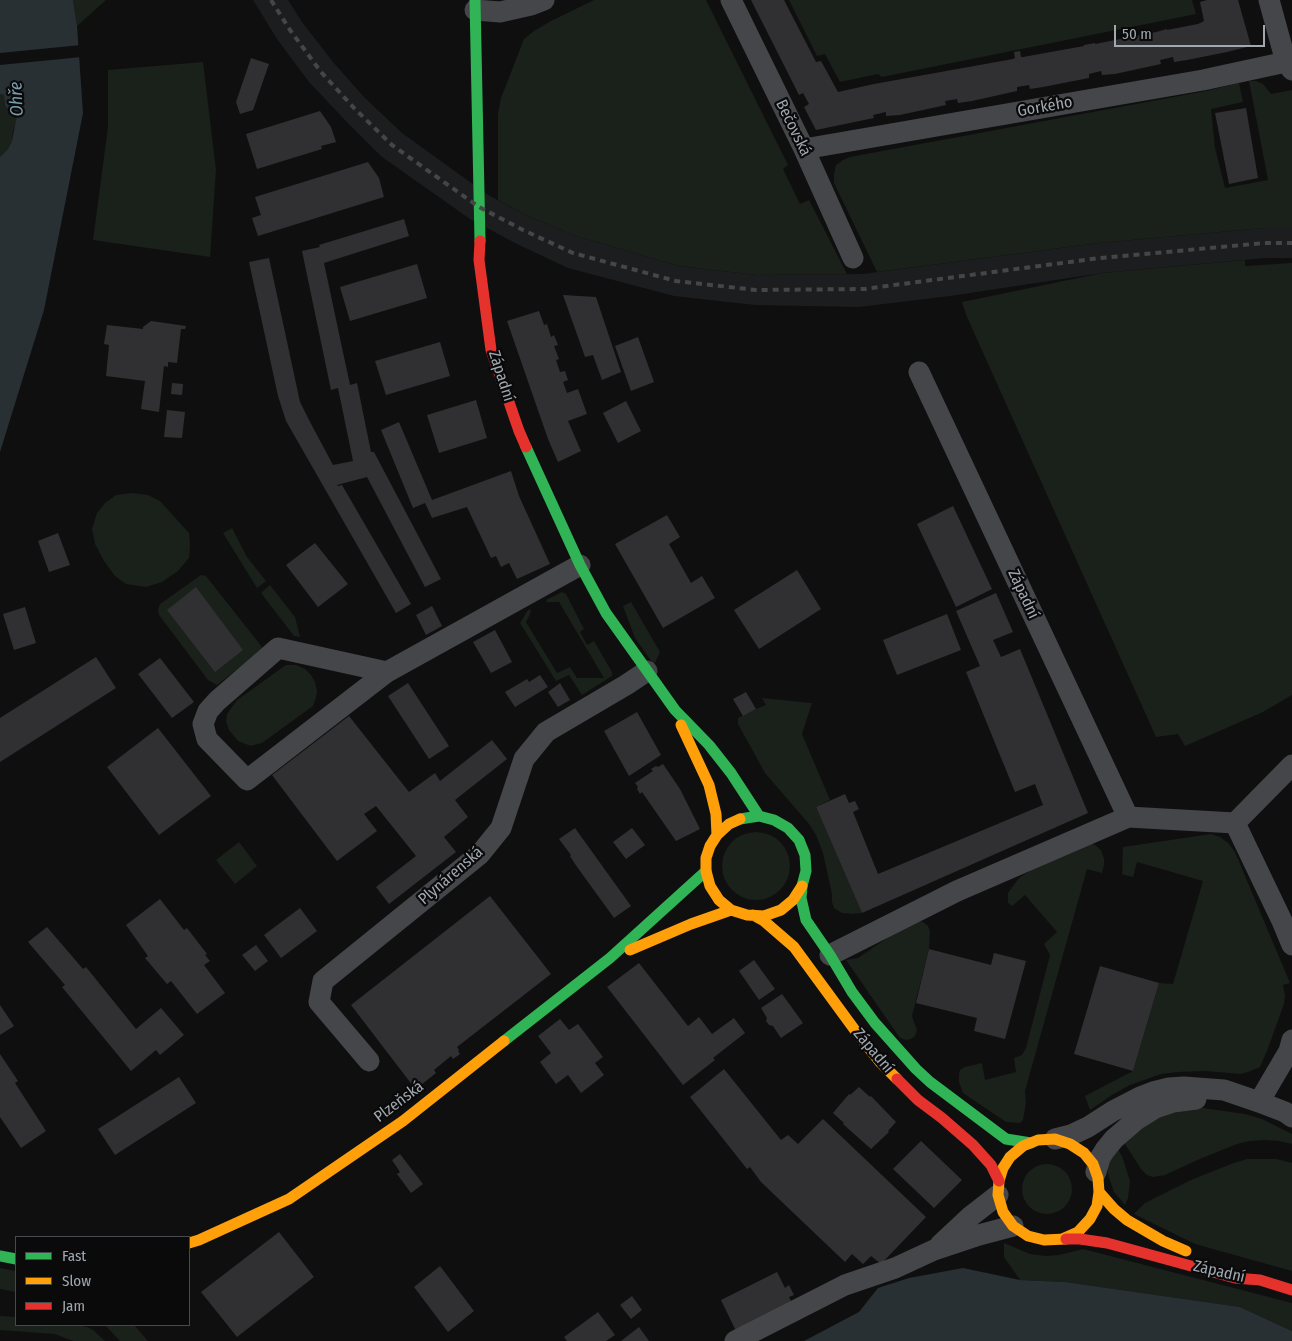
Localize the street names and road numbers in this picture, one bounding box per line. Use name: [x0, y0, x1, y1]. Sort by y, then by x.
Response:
street label: Gorkého: [1016, 93, 1074, 121]
street label: Bečovská: [771, 97, 815, 159]
street label: Západní: [484, 348, 518, 404]
street label: Západní: [1003, 566, 1043, 622]
street label: Plynárenská: [415, 843, 487, 909]
street label: Západní: [849, 1025, 897, 1077]
street label: Plzeňská: [370, 1077, 428, 1127]
street label: Západní: [1191, 1257, 1247, 1287]

